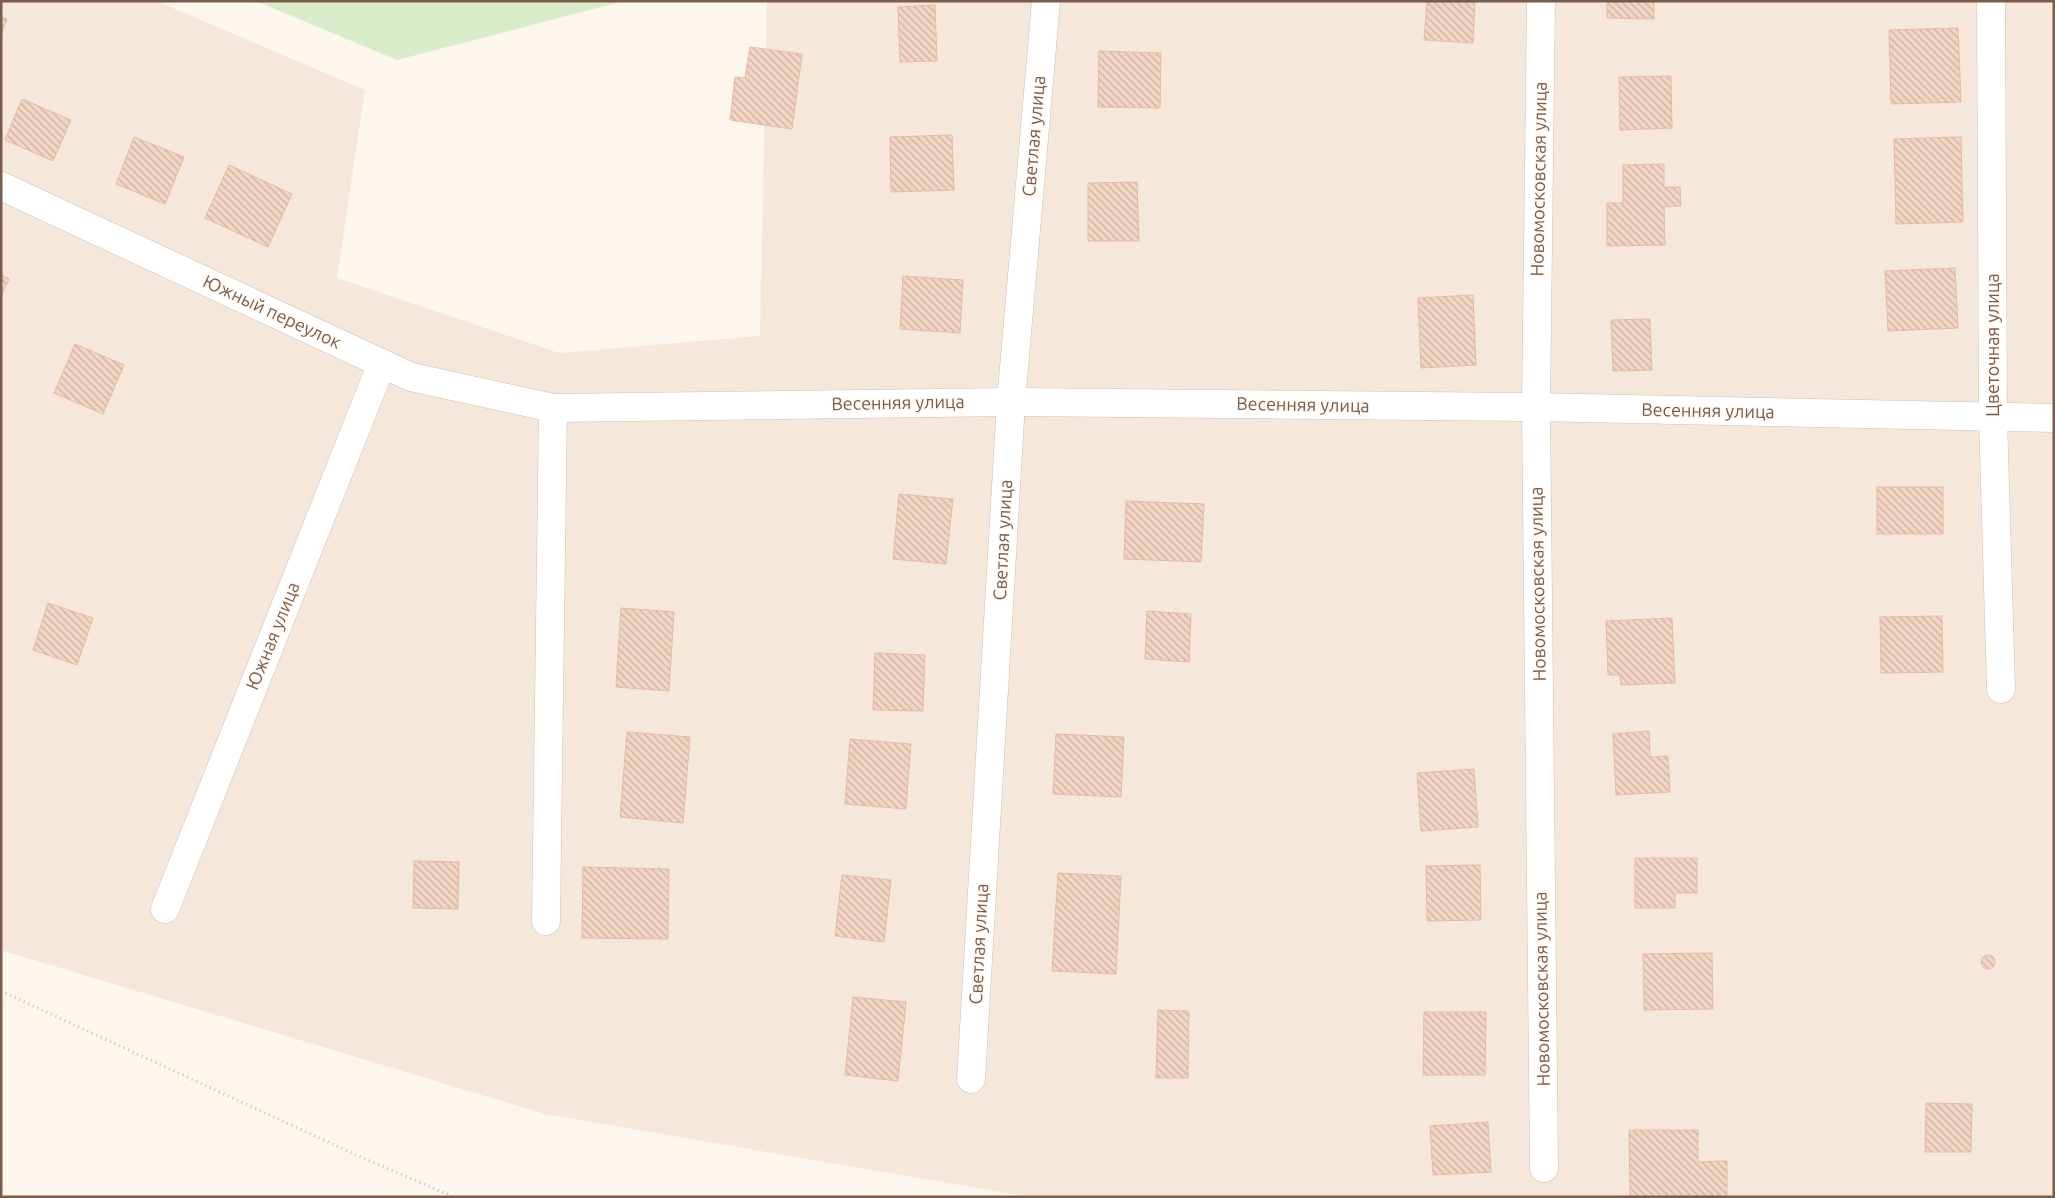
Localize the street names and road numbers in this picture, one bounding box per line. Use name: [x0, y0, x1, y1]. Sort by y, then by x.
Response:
street label: Светлая улица: [1018, 75, 1048, 197]
street label: Новомосковская улица: [1526, 81, 1550, 277]
street label: Южный переулок: [200, 270, 345, 352]
street label: Цветочная улица: [1982, 273, 2002, 417]
street label: Весенняя улица: [831, 391, 965, 413]
street label: Весенняя улица: [1236, 393, 1370, 415]
street label: Весенняя улица: [1641, 399, 1775, 421]
street label: Светлая улица: [989, 479, 1015, 601]
street label: Новомосковская улица: [1525, 486, 1549, 682]
street label: Южная улица: [241, 579, 303, 692]
street label: Светлая улица: [965, 883, 991, 1005]
street label: Новомосковская улица: [1529, 891, 1553, 1087]

